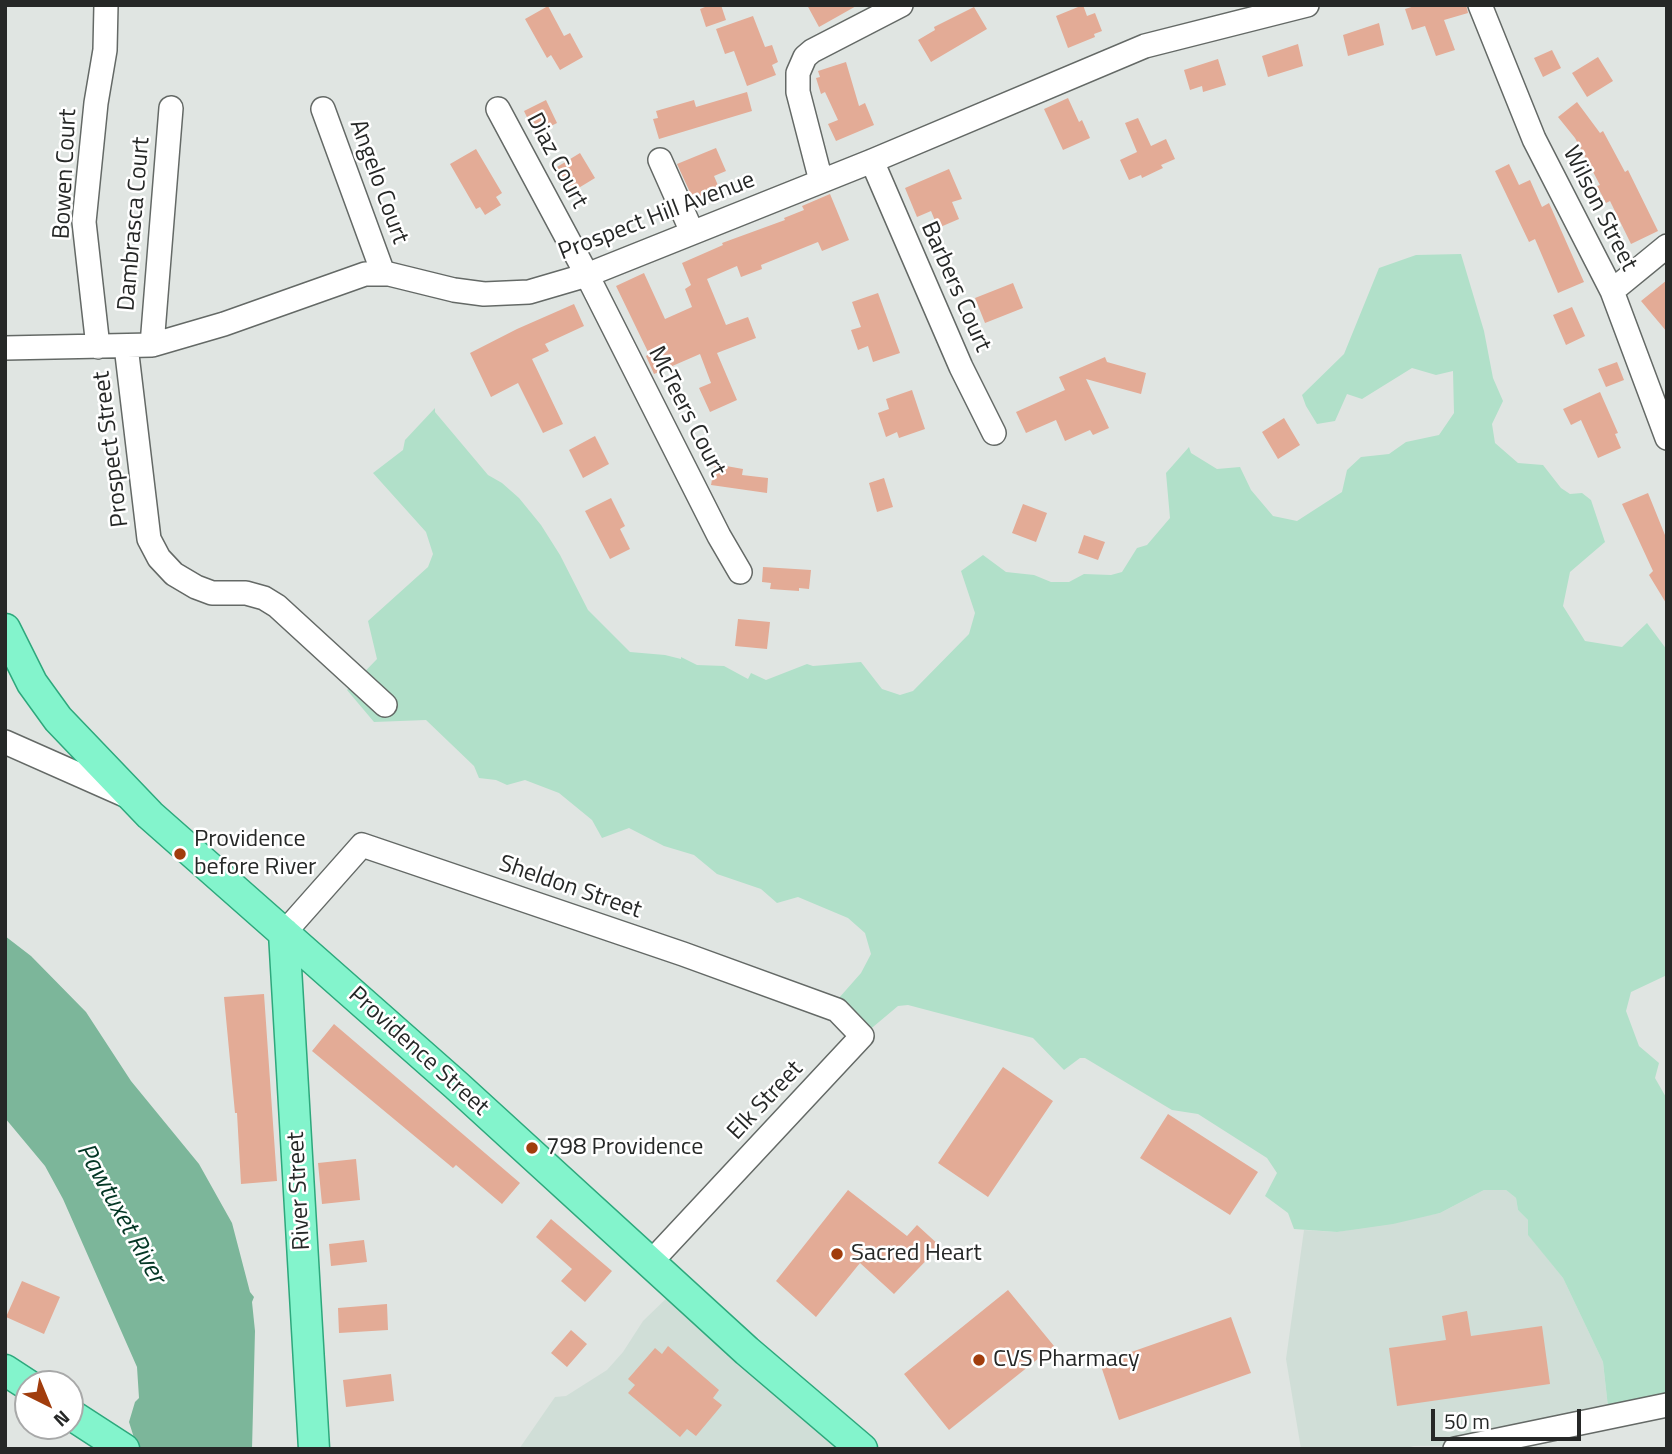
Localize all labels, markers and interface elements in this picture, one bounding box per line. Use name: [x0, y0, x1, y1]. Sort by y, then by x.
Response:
street label: Bowen Court: [48, 108, 84, 240]
street label: Diaz Court: [519, 108, 593, 214]
street label: Angelo Court: [342, 116, 414, 248]
street label: Dambrasca Court: [113, 136, 157, 312]
street label: Wilson Street: [1555, 142, 1643, 276]
street label: Prospect Hill Avenue: [555, 166, 759, 268]
street label: Barbers Court: [913, 217, 997, 357]
street label: McTeers Court: [641, 342, 731, 482]
street label: Prospect Street: [88, 369, 136, 529]
place label: Providence before River: [194, 826, 316, 882]
marker: Providence before River: [172, 846, 188, 862]
street label: Sheldon Street: [495, 850, 645, 926]
street label: Providence Street: [342, 981, 494, 1123]
street label: Elk Street: [722, 1056, 810, 1146]
street label: River Street: [283, 1131, 317, 1251]
place label: 798 Providence: [546, 1134, 703, 1162]
water label: Pawtuxet River: [69, 1138, 171, 1290]
marker: 798 Providence: [524, 1140, 540, 1156]
place label: Sacred Heart: [851, 1240, 982, 1268]
marker: Sacred Heart: [829, 1246, 845, 1262]
place label: CVS Pharmacy: [993, 1346, 1140, 1374]
marker: CVS Pharmacy: [971, 1352, 987, 1368]
north arrow: [14, 1370, 84, 1440]
scale bar: [1434, 1394, 1584, 1438]
text: N: [48, 1404, 77, 1434]
text: 50 m: [1444, 1405, 1490, 1437]

